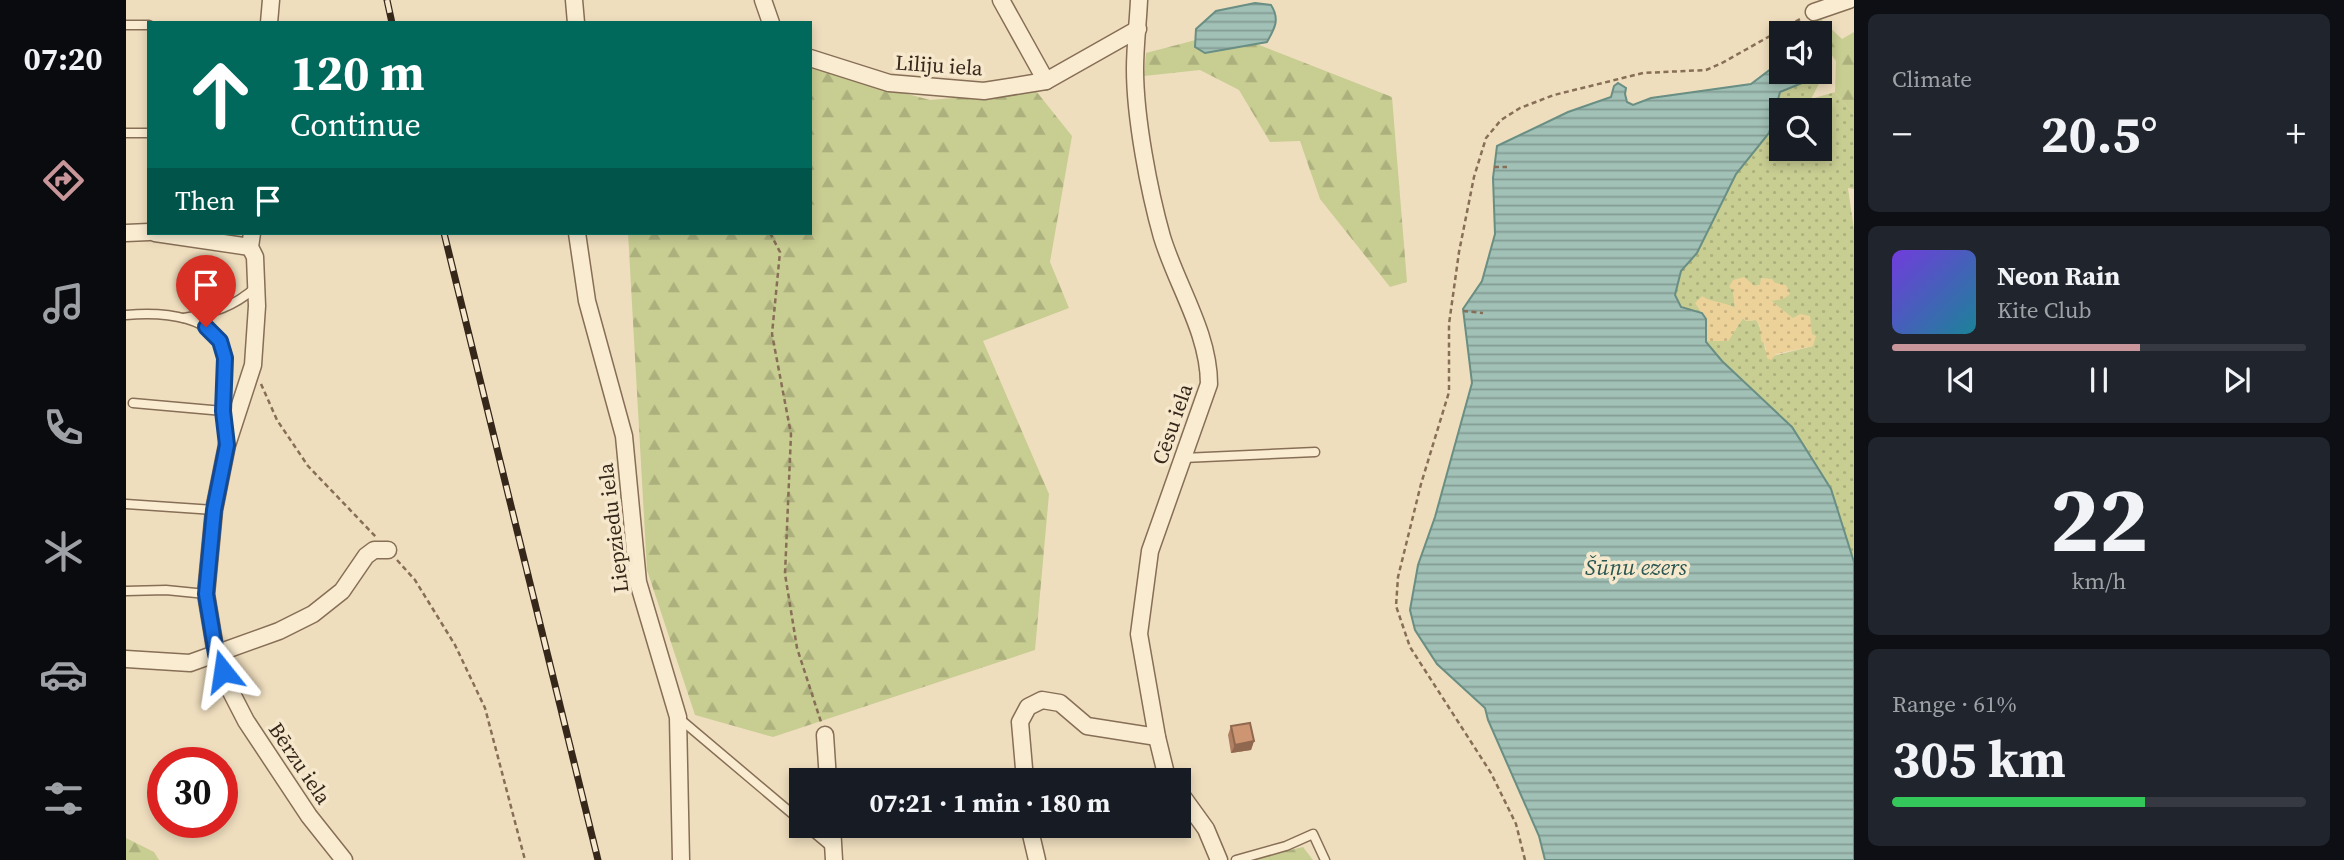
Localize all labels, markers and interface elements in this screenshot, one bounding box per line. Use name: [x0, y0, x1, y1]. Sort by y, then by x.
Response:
map controls: [1769, 21, 1832, 161]
button: sound: [1769, 21, 1832, 84]
text: 07:20: [24, 37, 102, 81]
text: 120 m: [290, 39, 425, 106]
street label: Liliju iela: [894, 47, 984, 83]
icon: ahead: [175, 49, 266, 140]
text: Climate: [1892, 63, 1972, 95]
button: search: [1769, 98, 1832, 161]
text: 20.5°: [2040, 98, 2158, 169]
text: Continue: [290, 103, 421, 147]
text: −: [1892, 108, 1912, 160]
text: +: [2286, 108, 2306, 160]
icon: directions: [39, 156, 88, 205]
icon: arrive: [249, 182, 287, 220]
text: Then: [175, 183, 235, 219]
pin: [176, 255, 236, 327]
text: Neon Rain: [1997, 258, 2120, 294]
icon: arrive: [187, 266, 225, 304]
icon: music: [39, 279, 88, 328]
text: Kite Club: [1997, 294, 2092, 326]
icon: previous: [1942, 361, 1980, 399]
icon: pause: [2080, 361, 2118, 399]
icon: next: [2218, 361, 2256, 399]
street label: Cēsu iela: [1145, 379, 1199, 468]
icon: phone: [39, 403, 88, 452]
text: 22: [2050, 457, 2148, 581]
street label: Liepziedu iela: [591, 461, 635, 594]
icon: climate: [39, 527, 88, 576]
water label: Šūņu ezers: [1585, 551, 1688, 583]
text: km/h: [2072, 565, 2126, 597]
position arrow: [186, 634, 260, 708]
icon: car: [39, 650, 88, 699]
text: Range · 61%: [1892, 688, 2017, 720]
street label: Bērzu iela: [262, 716, 338, 810]
text: 305 km: [1892, 723, 2066, 794]
speed limit sign: 30: [147, 747, 238, 838]
icon: filters: [39, 774, 88, 823]
text: 07:21 · 1 min · 180 m: [870, 785, 1110, 821]

